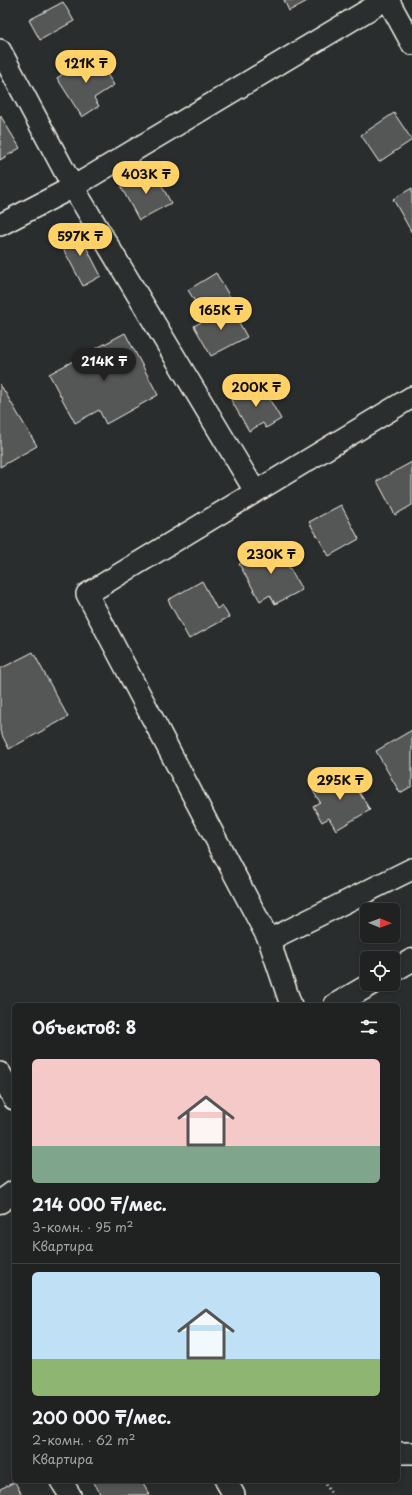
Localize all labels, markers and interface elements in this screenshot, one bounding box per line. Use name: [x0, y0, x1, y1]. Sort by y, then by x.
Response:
pin: 121K ₸: [53, 50, 119, 84]
text: 121K ₸: [64, 53, 108, 72]
pin: 403K ₸: [113, 161, 179, 195]
text: 403K ₸: [121, 164, 171, 183]
pin: 597K ₸: [47, 223, 113, 257]
text: 597K ₸: [57, 226, 103, 245]
pin: 165K ₸: [188, 297, 254, 331]
text: 165K ₸: [199, 300, 243, 319]
pin: 214K ₸: [71, 348, 137, 382]
text: 214K ₸: [81, 351, 127, 370]
pin: 200K ₸: [223, 374, 289, 408]
text: 200K ₸: [231, 377, 281, 396]
pin: 230K ₸: [238, 541, 304, 575]
text: 230K ₸: [246, 544, 296, 563]
pin: 295K ₸: [307, 767, 373, 801]
text: 295K ₸: [317, 770, 364, 789]
north arrow: [360, 903, 400, 943]
map controls: [360, 903, 400, 991]
button: locate: [360, 951, 400, 991]
text: Объектов: 8: [32, 1014, 136, 1040]
icon: filters: [358, 1016, 380, 1038]
icon: home: [170, 1085, 242, 1157]
text: 214 000 ₸/мес.: [32, 1191, 167, 1217]
text: 3-комн. · 95 m²: [32, 1217, 133, 1236]
text: Квартира: [32, 1236, 93, 1255]
icon: home: [170, 1298, 242, 1370]
text: 200 000 ₸/мес.: [32, 1404, 171, 1430]
text: 2-комн. · 62 m²: [32, 1430, 136, 1449]
text: Квартира: [32, 1449, 93, 1468]

